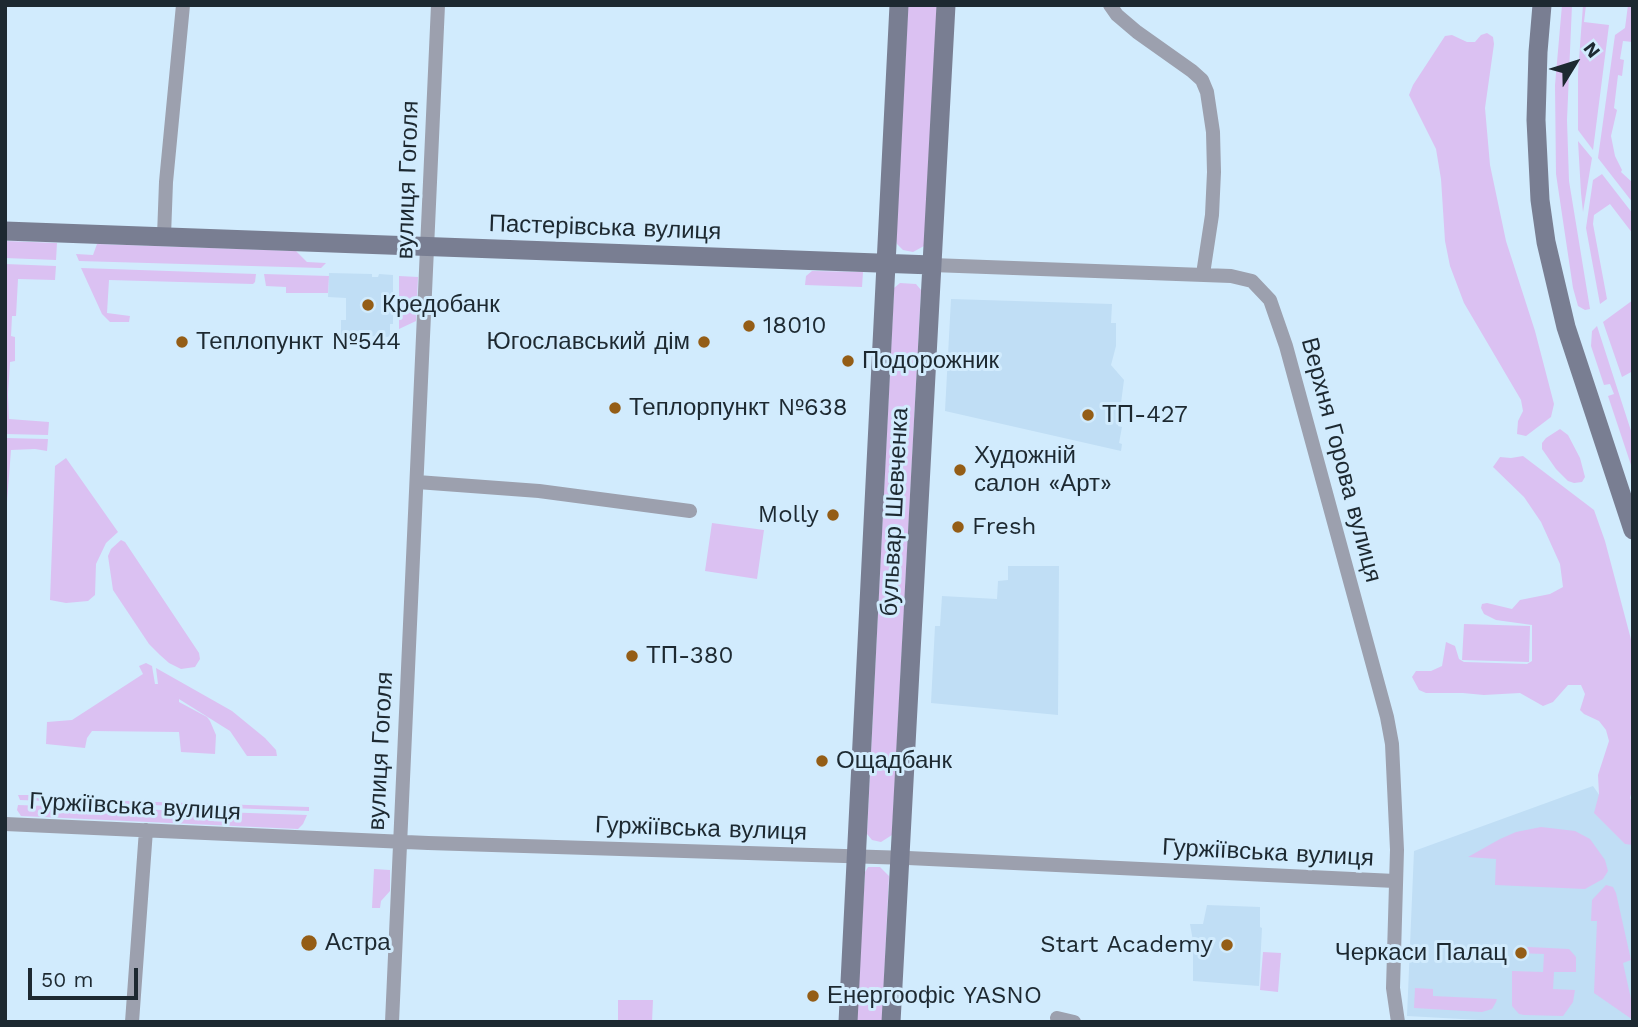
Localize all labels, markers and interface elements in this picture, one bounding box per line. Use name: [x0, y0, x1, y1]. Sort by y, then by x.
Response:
north arrow: [1540, 28, 1610, 98]
text: N: [1579, 37, 1605, 62]
street label: вулиця Гоголя: [391, 100, 425, 260]
street label: Пастерівська вулиця: [488, 210, 722, 246]
place label: Кредобанк: [382, 291, 500, 319]
marker: Кредобанк: [360, 297, 376, 313]
place label: 18010: [763, 312, 826, 340]
marker: 18010: [741, 318, 757, 334]
place label: Теплопункт №544: [196, 328, 401, 356]
place label: Югославський дім: [487, 328, 690, 356]
marker: Теплопункт №544: [174, 334, 190, 350]
marker: Югославський дім: [696, 334, 712, 350]
street label: Верхня Горова вулиця: [1294, 334, 1388, 586]
place label: Подорожник: [862, 347, 999, 375]
marker: Подорожник: [840, 353, 856, 369]
place label: Теплорпункт №638: [629, 394, 847, 422]
marker: Теплорпункт №638: [607, 400, 623, 416]
place label: ТП-427: [1102, 401, 1188, 429]
street label: бульвар Шевченка: [875, 407, 915, 617]
marker: ТП-427: [1080, 407, 1096, 423]
place label: Художній салон «Арт»: [974, 442, 1112, 498]
marker: Художній салон «Арт»: [952, 462, 968, 478]
place label: Molly: [758, 501, 819, 529]
marker: Molly: [825, 507, 841, 523]
place label: Fresh: [972, 513, 1036, 541]
marker: Fresh: [950, 519, 966, 535]
place label: ТП-380: [646, 642, 734, 670]
marker: ТП-380: [624, 648, 640, 664]
street label: вулиця Гоголя: [362, 671, 400, 831]
place label: Ощадбанк: [836, 747, 952, 775]
marker: Ощадбанк: [814, 753, 830, 769]
street label: Гуржіївська вулиця: [28, 787, 242, 827]
street label: Гуржіївська вулиця: [595, 811, 807, 847]
street label: Гуржіївська вулиця: [1161, 833, 1375, 873]
place label: Астра: [325, 929, 391, 957]
place label: Start Academy: [1040, 931, 1213, 959]
marker: Астра: [299, 933, 319, 953]
marker: Start Academy: [1219, 937, 1235, 953]
place label: Черкаси Палац: [1335, 939, 1507, 967]
marker: Черкаси Палац: [1513, 945, 1529, 961]
scale bar: [32, 954, 142, 998]
text: 50 m: [41, 967, 93, 992]
place label: Енергоофіс YASNO: [827, 982, 1042, 1010]
marker: Енергоофіс YASNO: [805, 988, 821, 1004]

